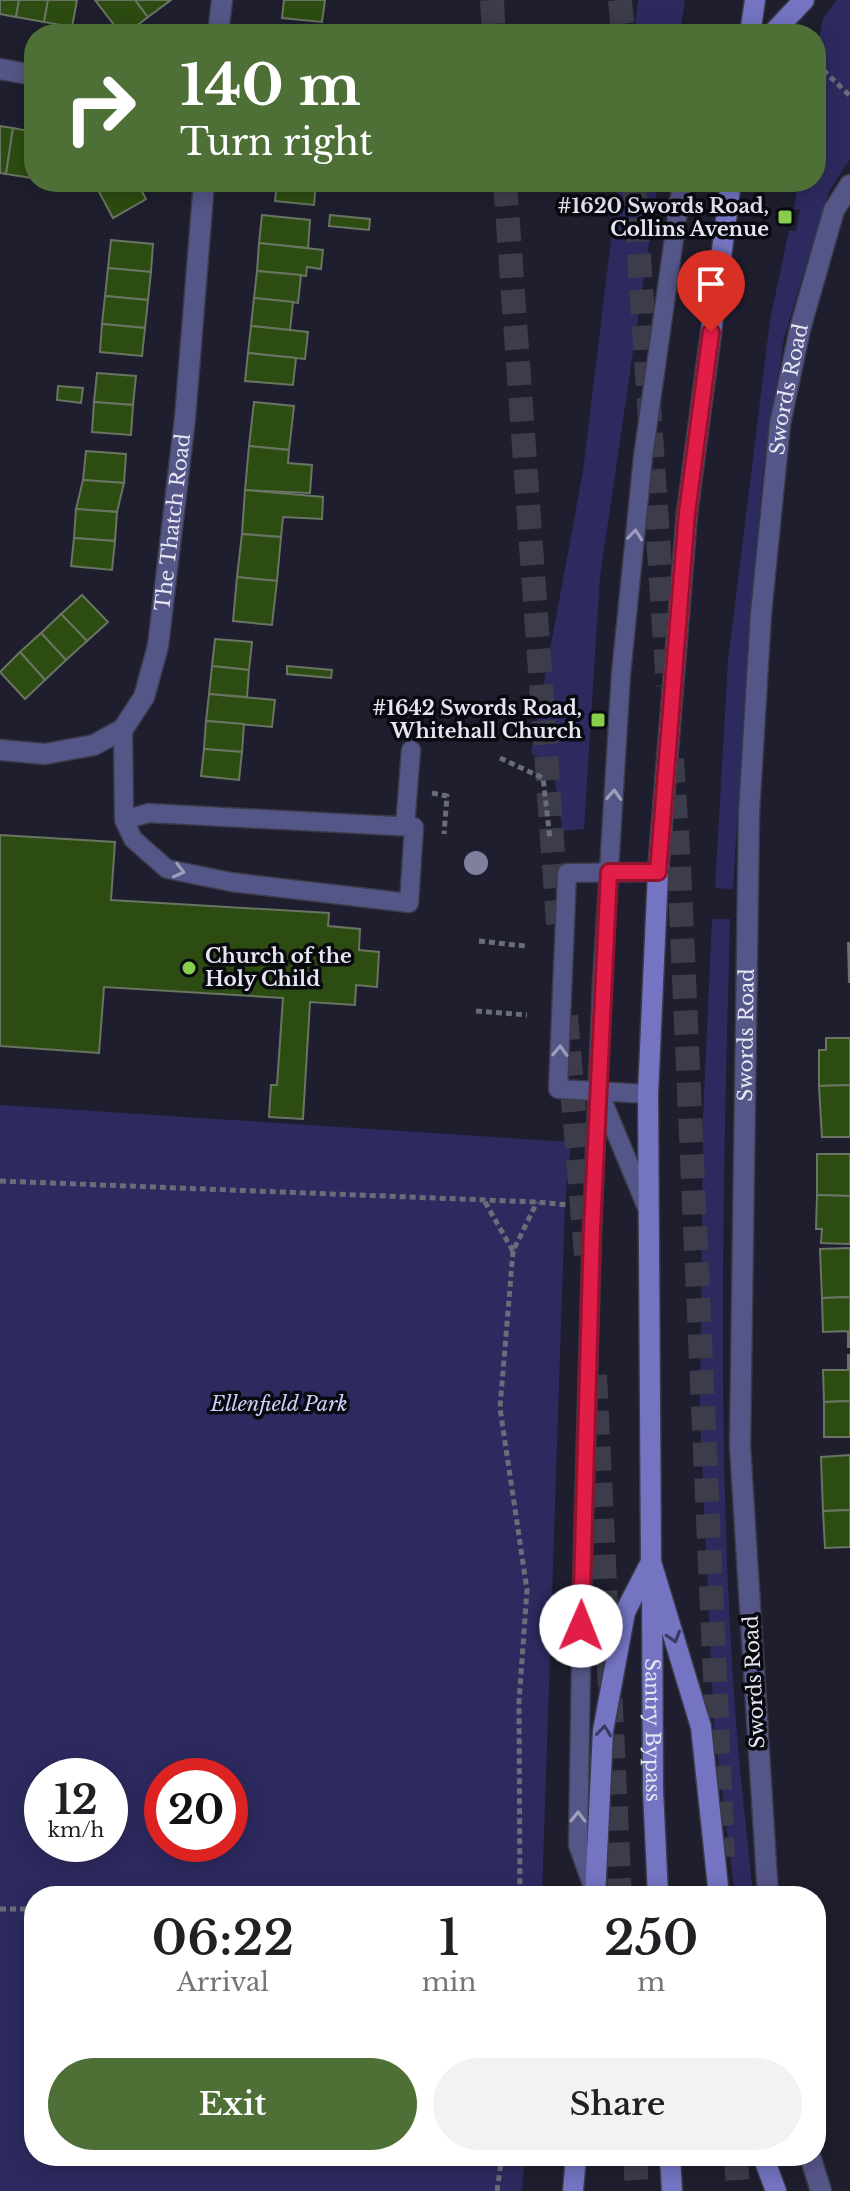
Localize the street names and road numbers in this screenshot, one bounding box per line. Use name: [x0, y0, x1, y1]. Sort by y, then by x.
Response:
street label: Swords Road: [765, 321, 813, 456]
street label: The Thatch Road: [150, 432, 195, 612]
street label: Swords Road: [733, 968, 759, 1102]
street label: Swords Road: [739, 1615, 769, 1749]
street label: Santry Bypass: [640, 1658, 666, 1802]

